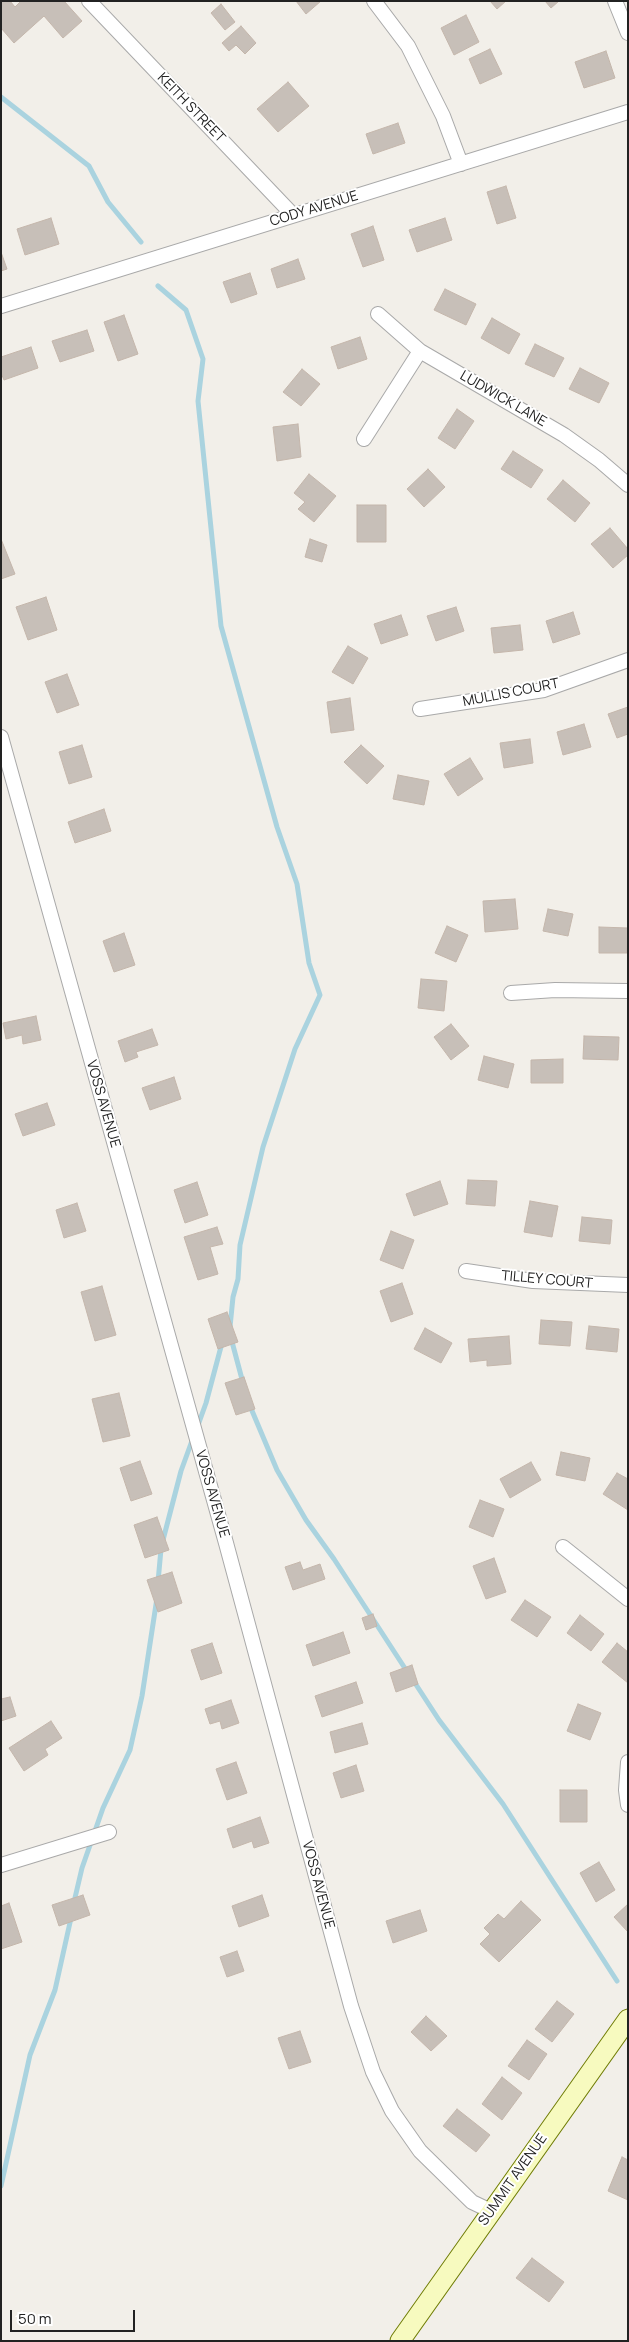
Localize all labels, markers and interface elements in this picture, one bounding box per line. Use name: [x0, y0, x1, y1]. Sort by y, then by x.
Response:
street label: KEITH STREET: [154, 70, 228, 146]
street label: CODY AVENUE: [268, 188, 360, 230]
street label: LUDWICK LANE: [457, 367, 549, 431]
street label: MULLIS COURT: [461, 675, 561, 711]
street label: VOSS AVENUE: [82, 1058, 124, 1150]
street label: TILLEY COURT: [501, 1268, 593, 1292]
street label: VOSS AVENUE: [191, 1448, 233, 1540]
street label: VOSS AVENUE: [298, 1839, 338, 1931]
street label: SUMMIT AVENUE: [475, 2131, 551, 2229]
scale bar: [12, 2300, 138, 2332]
text: 50 m: [18, 2308, 52, 2329]

